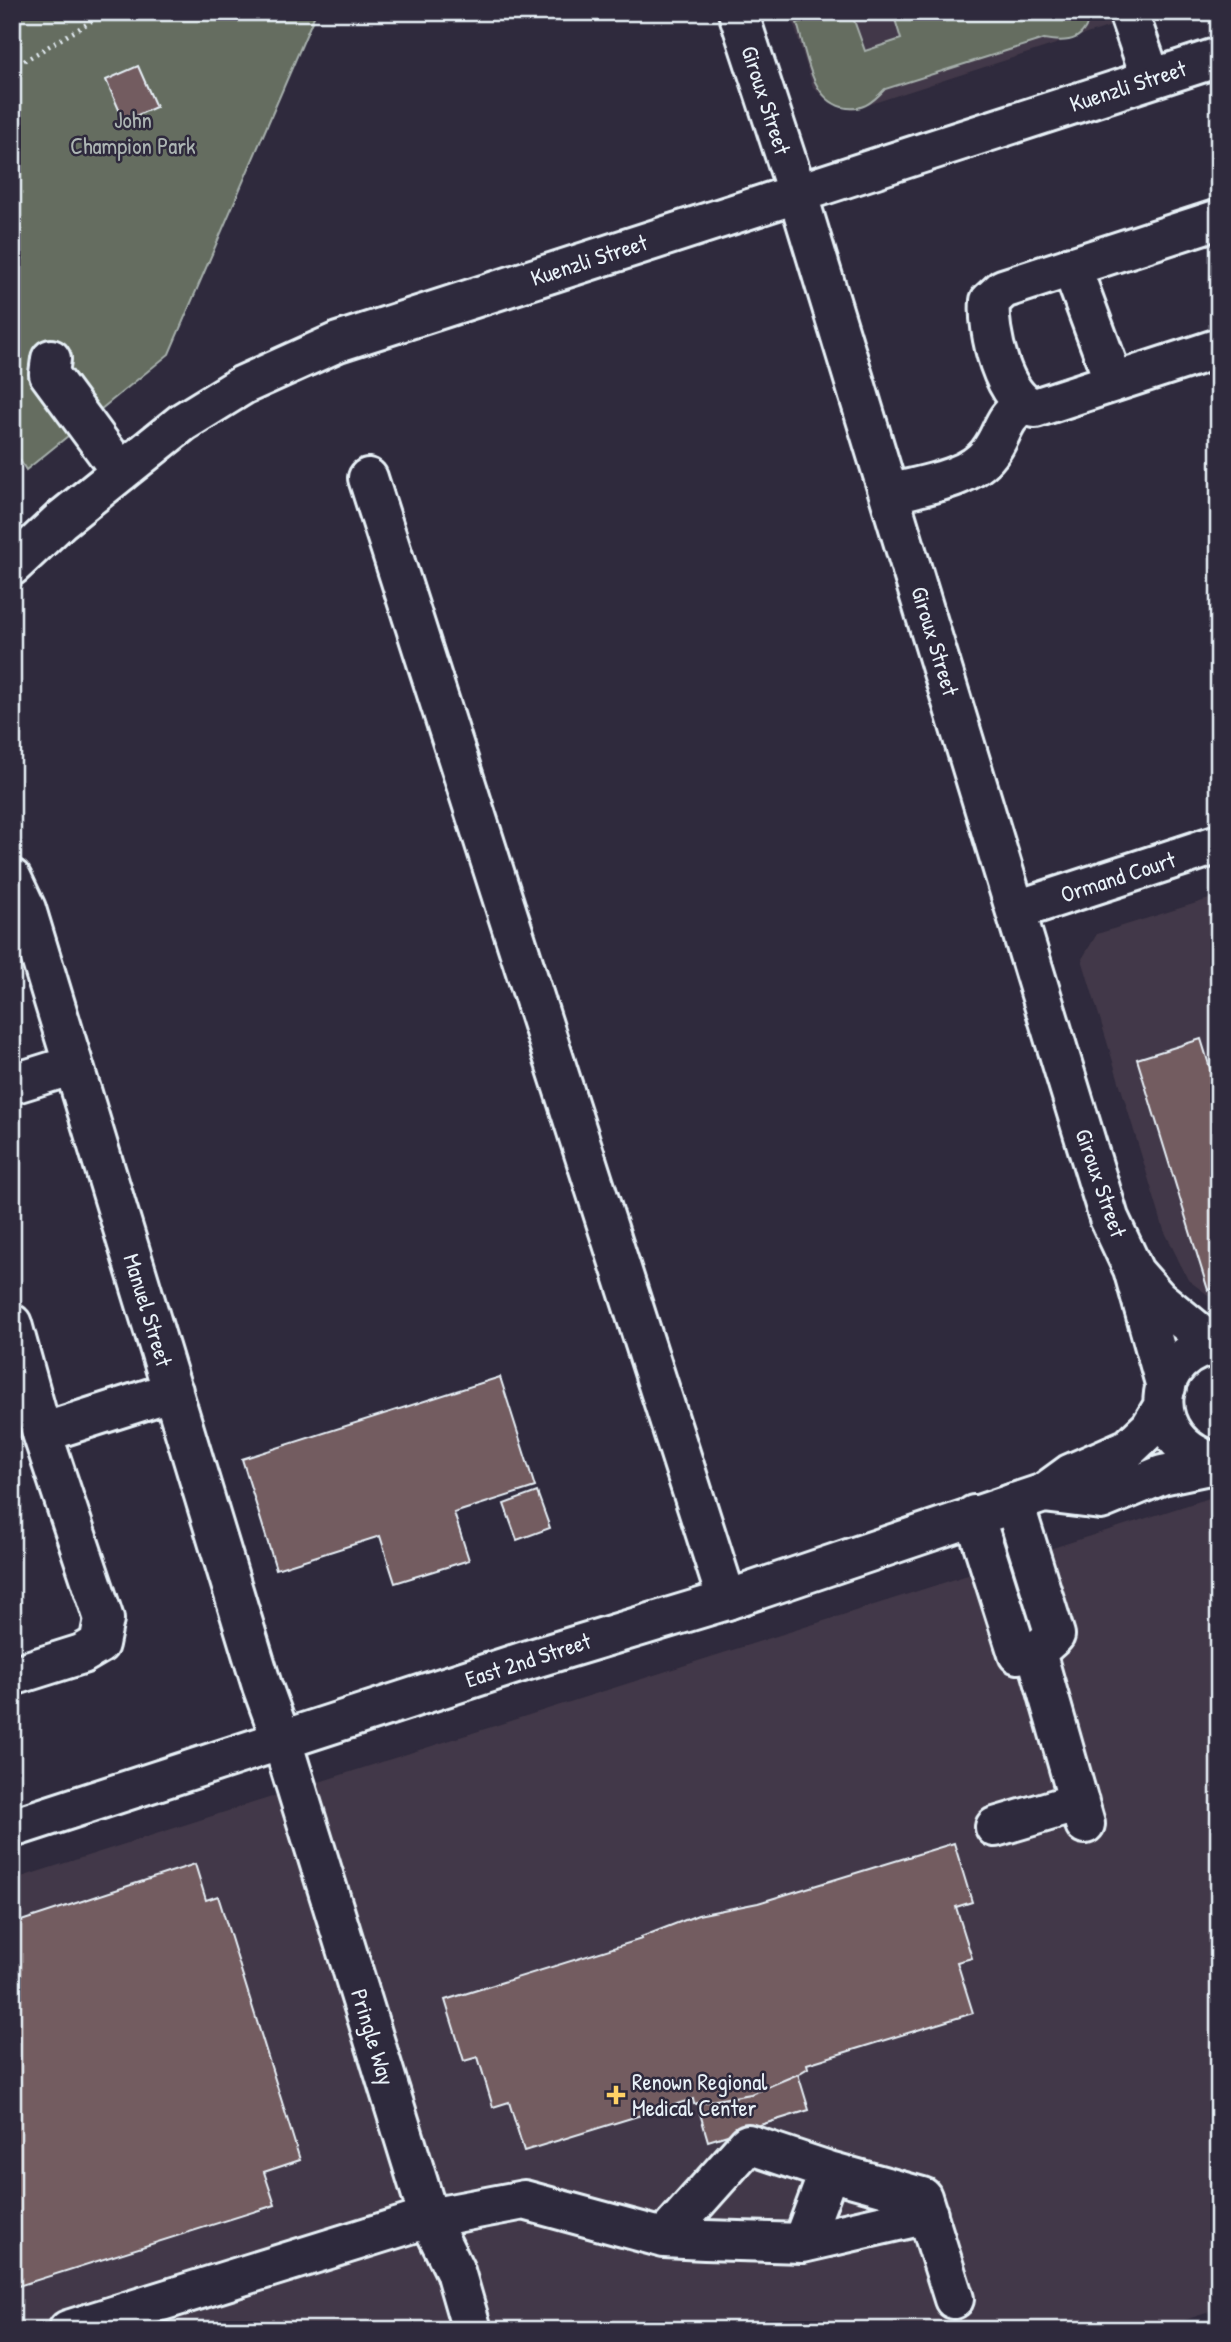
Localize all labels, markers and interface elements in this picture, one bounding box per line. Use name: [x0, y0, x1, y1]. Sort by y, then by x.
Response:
street label: Giroux Street: [734, 41, 799, 159]
street label: Kuenzli Street: [1066, 52, 1191, 119]
park label: John Champion Park: [70, 104, 196, 161]
street label: Kuenzli Street: [527, 226, 652, 293]
street label: Giroux Street: [904, 582, 967, 700]
street label: Ormand Court: [1057, 843, 1180, 910]
street label: Giroux Street: [1068, 1125, 1135, 1242]
street label: Manuel Street: [117, 1250, 181, 1371]
street label: East 2nd Street: [461, 1624, 596, 1694]
street label: Pringle Way: [344, 1985, 403, 2089]
place label: Renown Regional Medical Center: [632, 2066, 768, 2123]
marker: Renown Regional Medical Center: [606, 2085, 626, 2105]

